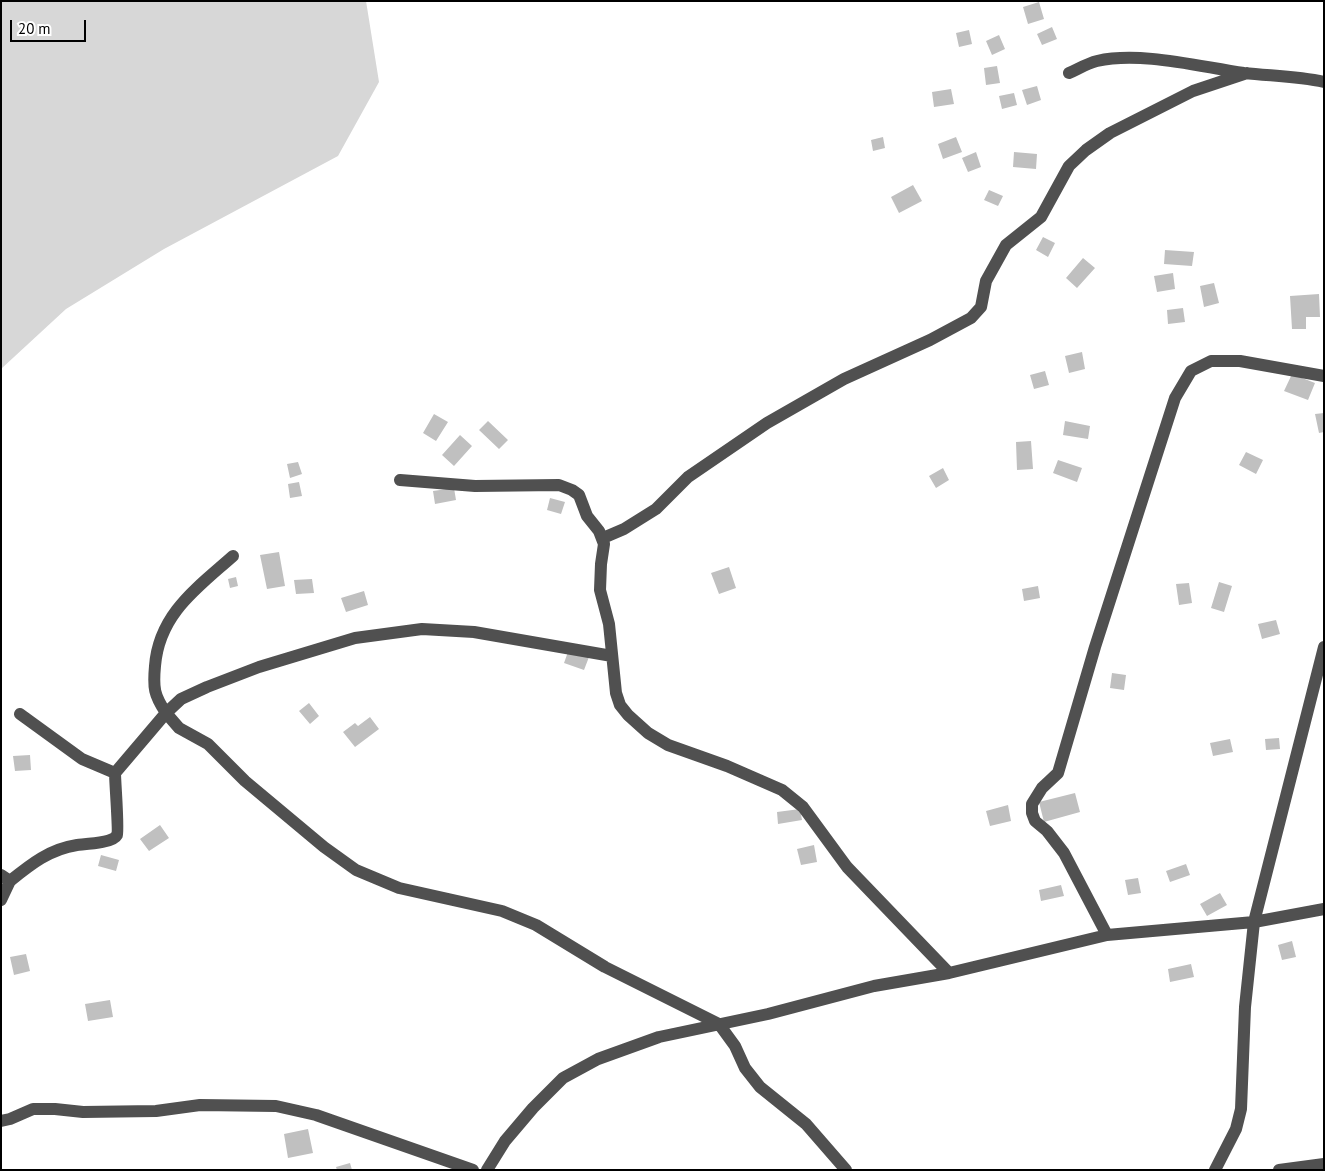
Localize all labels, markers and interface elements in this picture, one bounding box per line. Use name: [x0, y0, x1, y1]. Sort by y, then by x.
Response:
scale bar: [12, 10, 89, 42]
text: 20 m: [18, 19, 51, 38]

